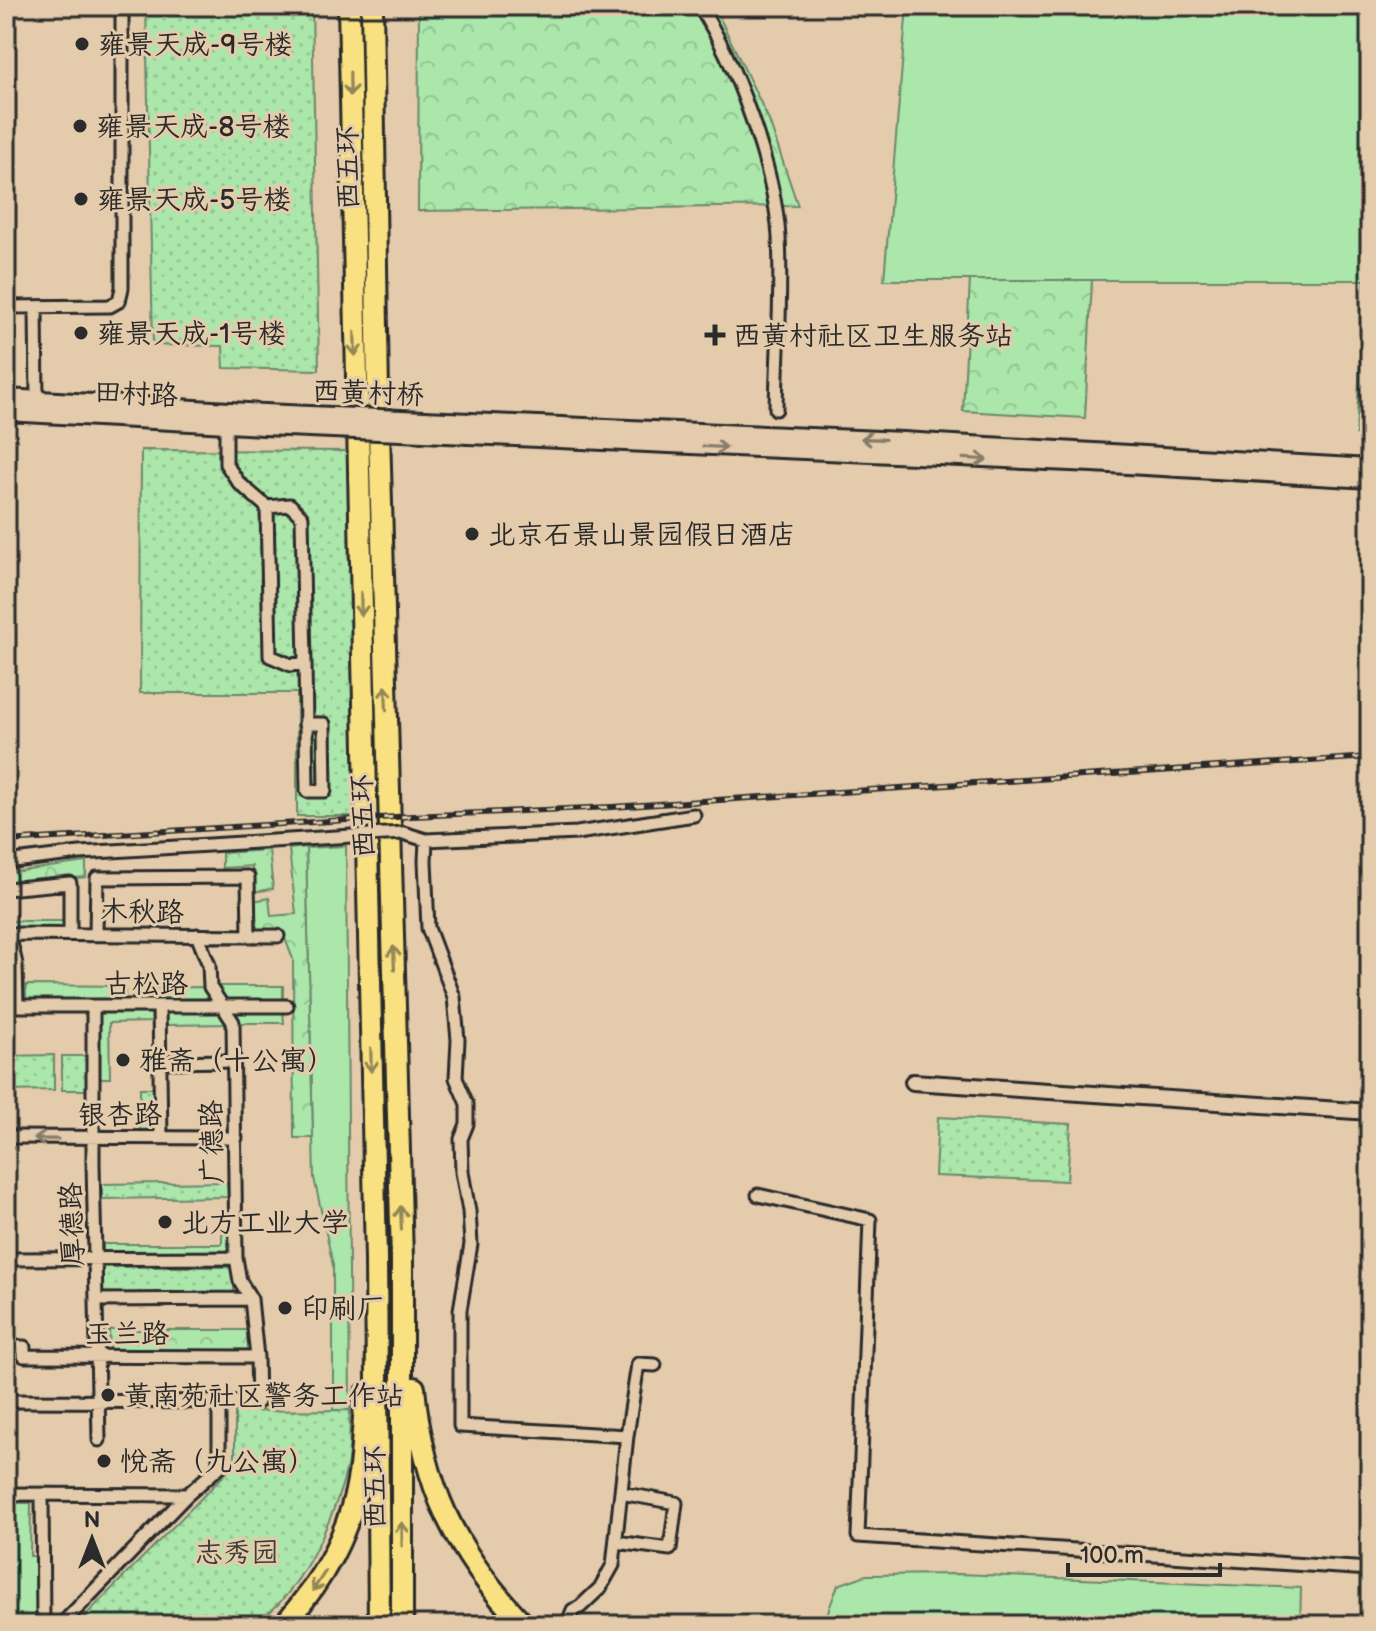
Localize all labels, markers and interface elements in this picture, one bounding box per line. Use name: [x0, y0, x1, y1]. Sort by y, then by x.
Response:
place label: 雍景天成-9号楼: [98, 29, 292, 62]
marker: 雍景天成-9号楼: [73, 35, 91, 53]
one-way arrow: [342, 70, 358, 97]
place label: 雍景天成-8号楼: [96, 111, 291, 144]
marker: 雍景天成-8号楼: [71, 117, 89, 135]
street label: 西五环: [331, 126, 366, 210]
place label: 雍景天成-5号楼: [97, 184, 291, 217]
marker: 雍景天成-5号楼: [72, 190, 90, 208]
place label: 雍景天成-1号楼: [97, 318, 286, 351]
place label: 西黄村社区卫生服务站: [733, 320, 1013, 353]
marker: 雍景天成-1号楼: [72, 324, 90, 342]
marker: 西黄村社区卫生服务站: [704, 324, 726, 346]
one-way arrow: [347, 330, 362, 357]
street label: 西黄村桥: [311, 375, 424, 412]
street label: 田村路: [93, 376, 179, 413]
one-way arrow: [860, 432, 887, 447]
one-way arrow: [701, 439, 728, 454]
one-way arrow: [961, 452, 988, 467]
place label: 北京石景山景园假日酒店: [488, 519, 796, 552]
marker: 北京石景山景园假日酒店: [463, 525, 481, 543]
one-way arrow: [353, 590, 368, 617]
one-way arrow: [379, 685, 394, 712]
street label: 西五环: [346, 773, 381, 859]
street label: 木秋路: [100, 895, 184, 930]
one-way arrow: [386, 945, 401, 972]
street label: 古松路: [104, 968, 188, 1001]
place label: 雅斋（十公寓）: [139, 1045, 335, 1078]
one-way arrow: [364, 1046, 379, 1073]
marker: 雅斋（十公寓）: [114, 1051, 132, 1069]
street label: 银杏路: [78, 1098, 162, 1133]
street label: 广德路: [195, 1100, 230, 1184]
one-way arrow: [33, 1131, 60, 1147]
street label: 厚德路: [55, 1181, 90, 1267]
one-way arrow: [393, 1205, 408, 1232]
place label: 北方工业大学: [181, 1207, 349, 1240]
marker: 北方工业大学: [156, 1213, 174, 1231]
place label: 印刷厂: [301, 1293, 385, 1326]
marker: 印刷厂: [276, 1299, 294, 1317]
street label: 玉兰路: [85, 1318, 169, 1351]
place label: 黄南苑社区警务工作站: [124, 1380, 404, 1413]
marker: 黄南苑社区警务工作站: [99, 1386, 117, 1404]
street label: 西五环: [359, 1445, 392, 1529]
place label: 悦斋（九公寓）: [120, 1446, 316, 1479]
marker: 悦斋（九公寓）: [95, 1452, 113, 1470]
north arrow: [52, 1499, 132, 1579]
text: N: [84, 1507, 100, 1534]
one-way arrow: [394, 1521, 410, 1548]
scale bar: [1068, 1527, 1220, 1577]
park label: 志秀园: [195, 1537, 279, 1570]
text: 100 m: [1080, 1541, 1144, 1570]
one-way arrow: [311, 1569, 327, 1592]

